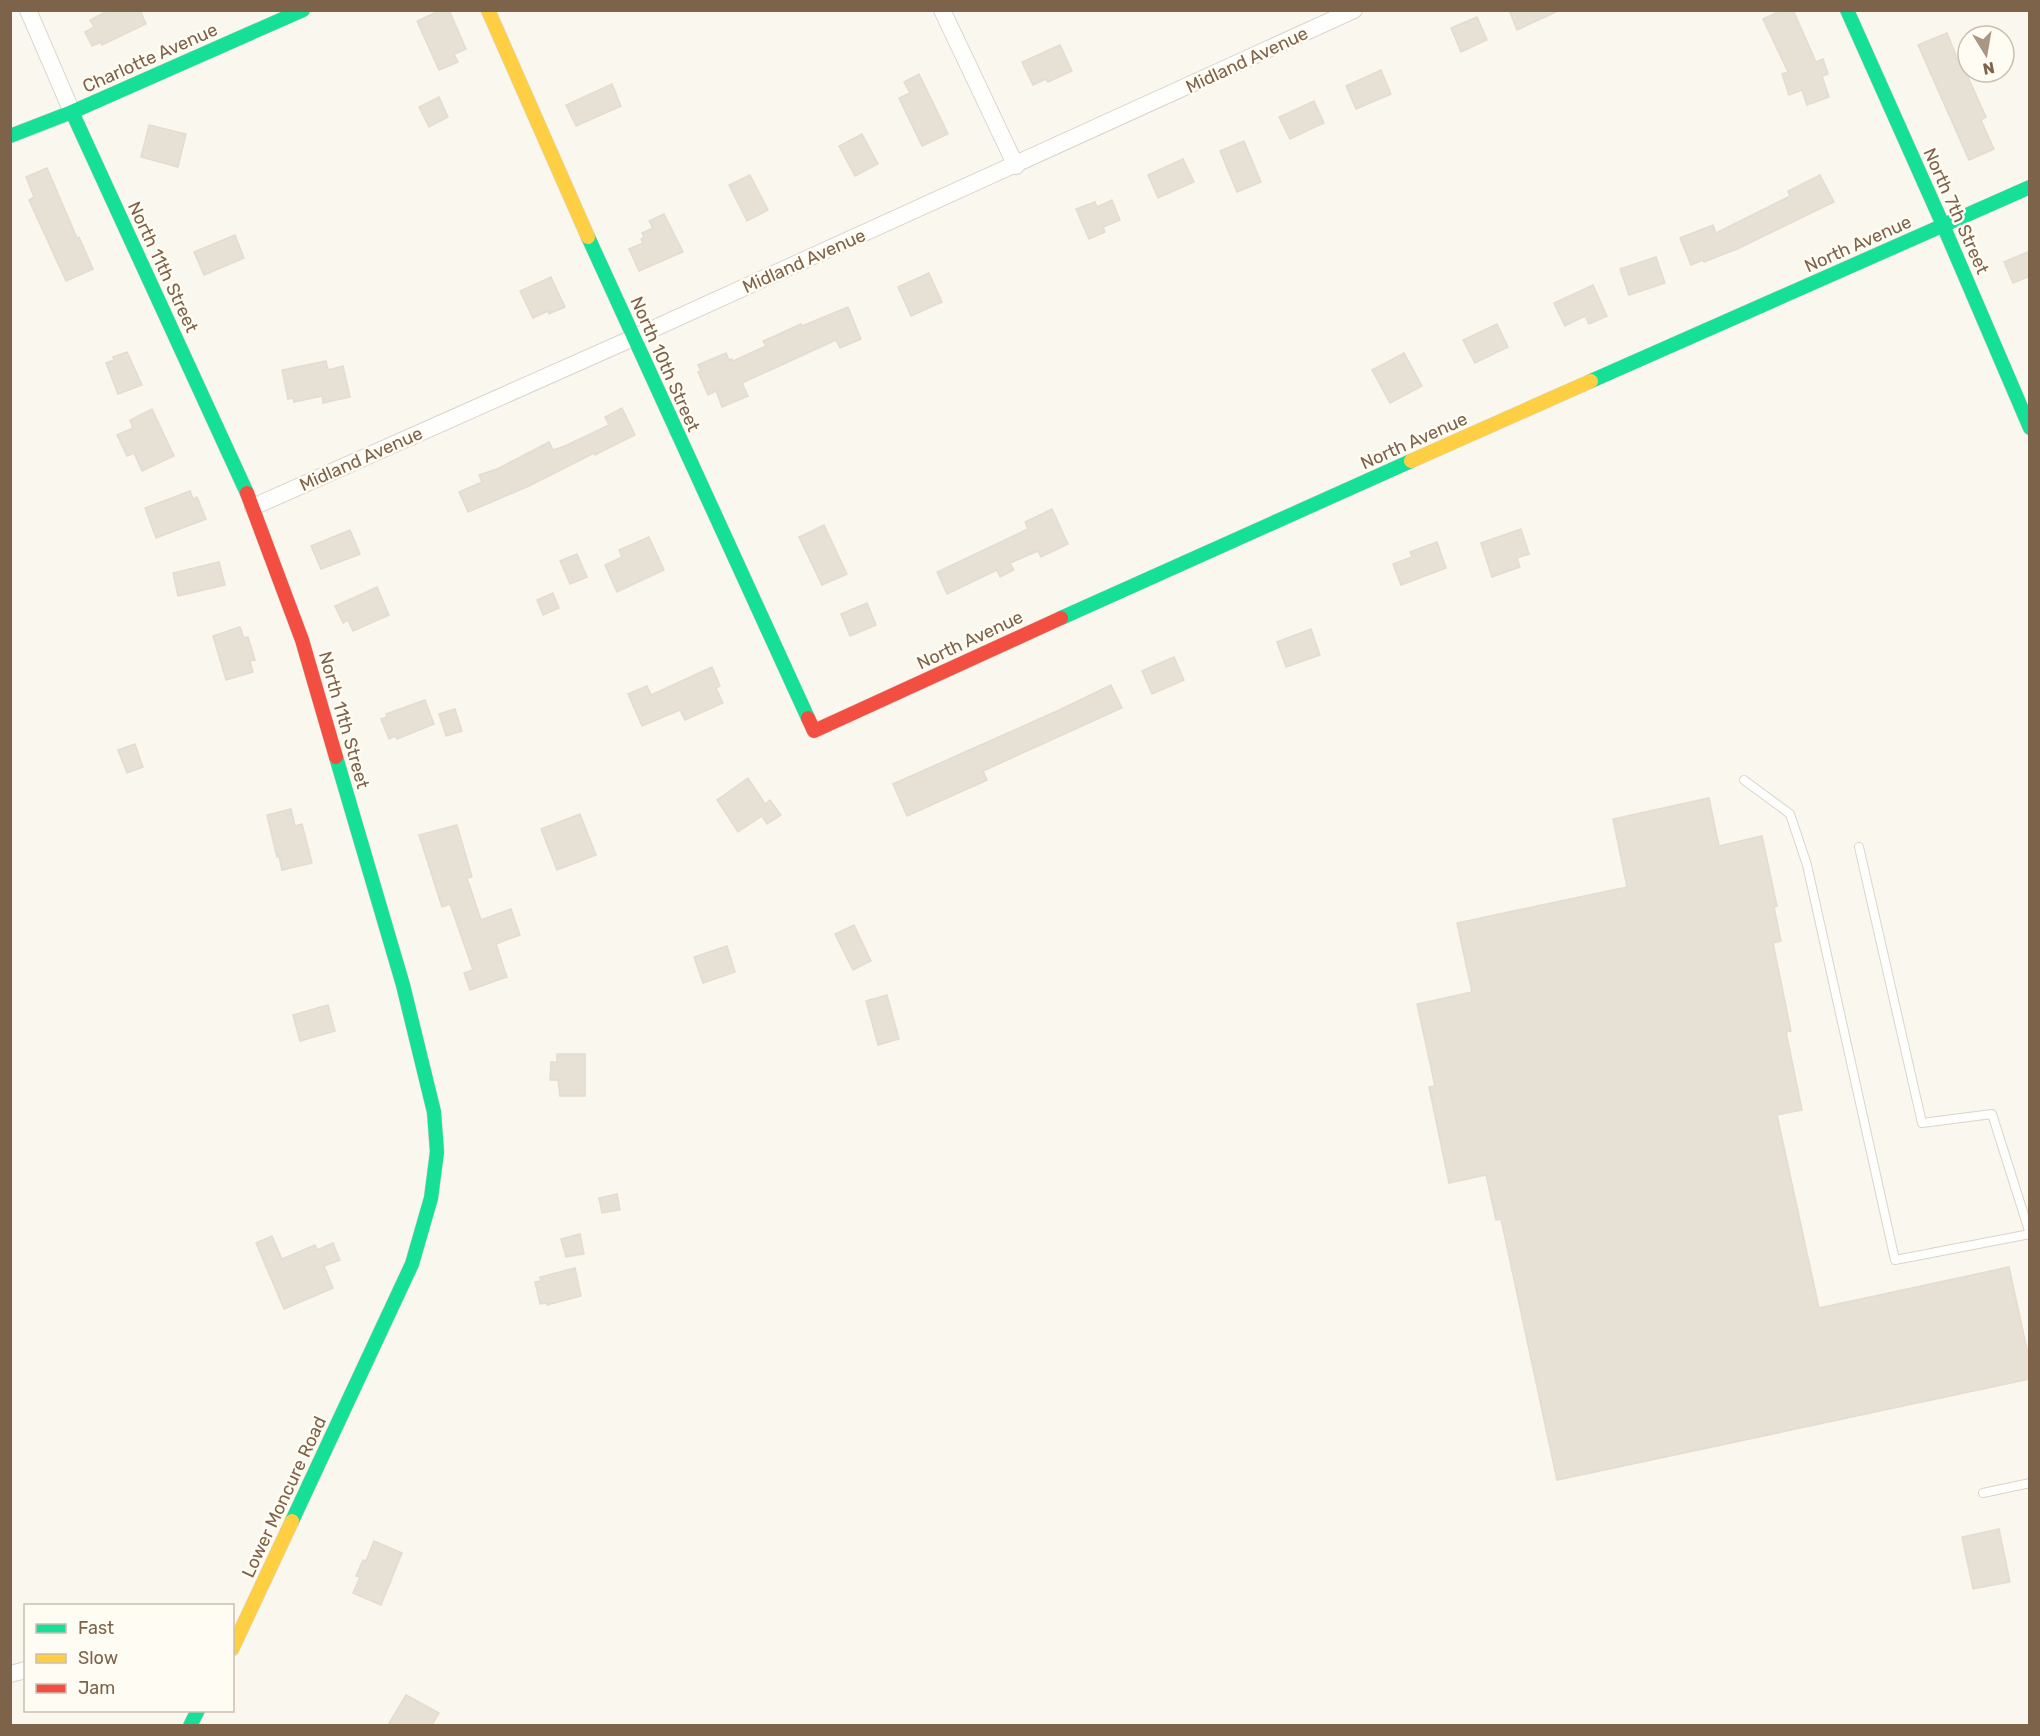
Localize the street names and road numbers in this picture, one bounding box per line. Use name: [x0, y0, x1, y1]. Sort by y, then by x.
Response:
street label: Charlotte Avenue: [79, 18, 221, 98]
street label: Midland Avenue: [1182, 22, 1312, 98]
street label: North 7th Street: [1918, 145, 1994, 277]
street label: North 11th Street: [123, 198, 203, 336]
street label: North Avenue: [1801, 211, 1915, 277]
street label: Midland Avenue: [739, 224, 869, 298]
street label: North 10th Street: [625, 293, 705, 435]
street label: North Avenue: [1357, 408, 1471, 474]
street label: Midland Avenue: [296, 422, 426, 496]
street label: North Avenue: [913, 606, 1027, 674]
street label: North 11th Street: [314, 649, 374, 791]
street label: Lower Moncure Road: [237, 1413, 331, 1581]

